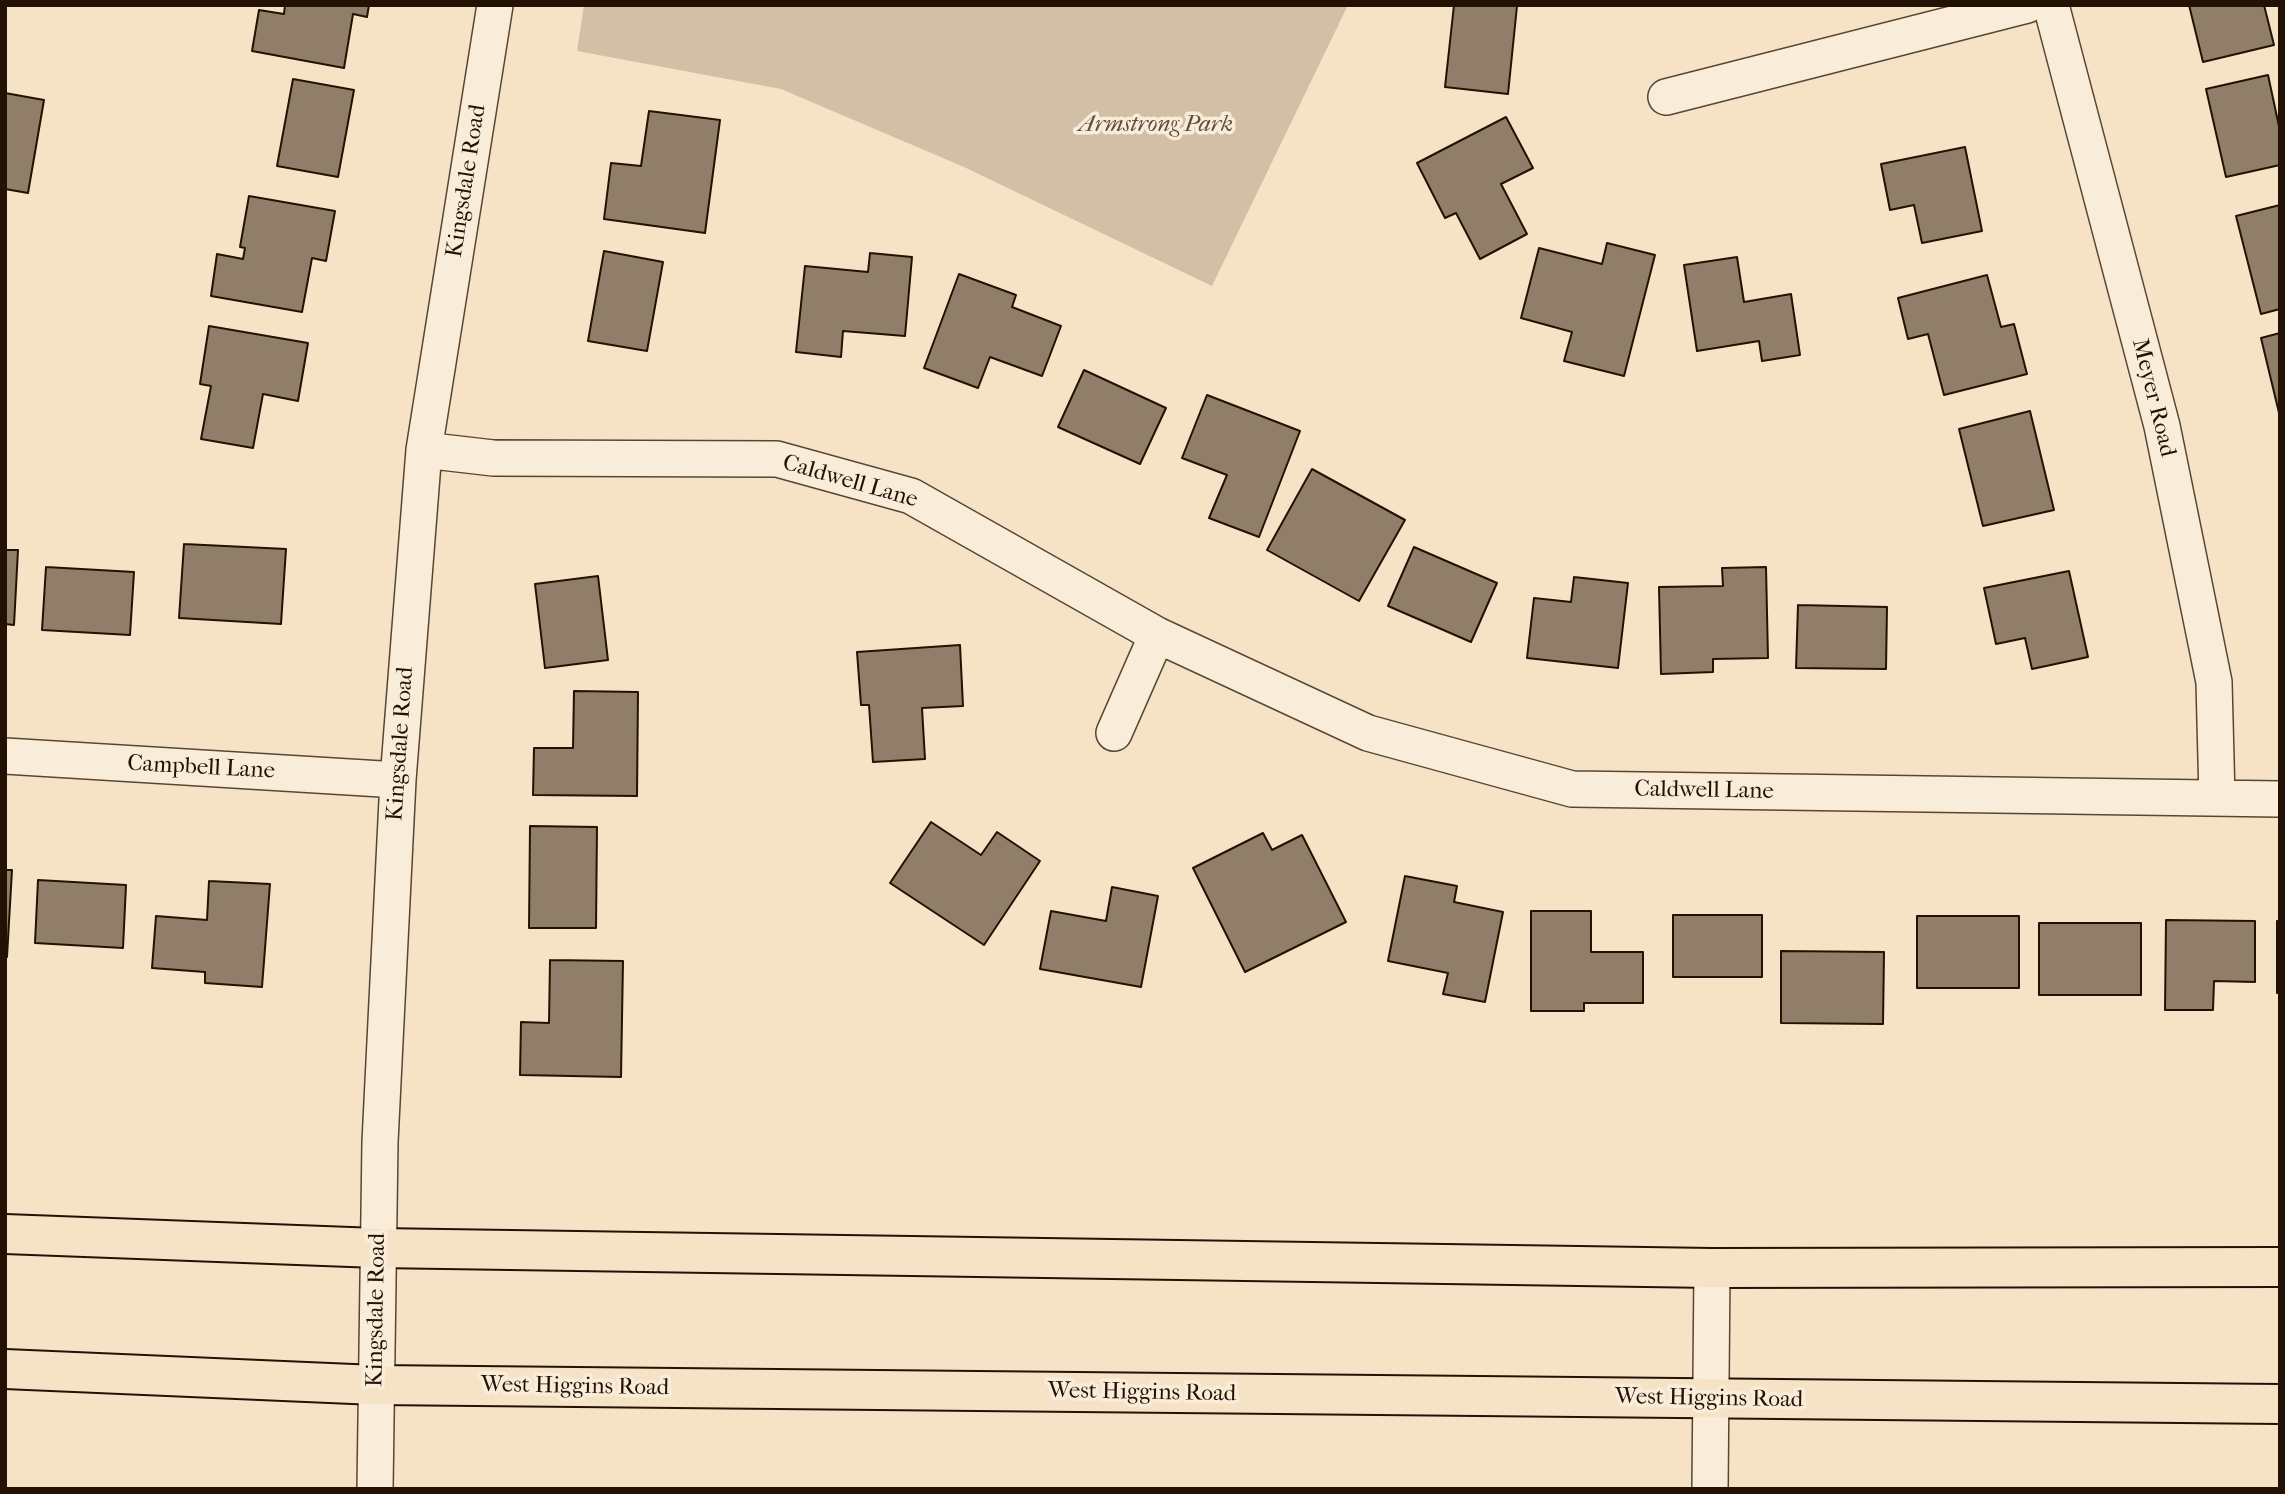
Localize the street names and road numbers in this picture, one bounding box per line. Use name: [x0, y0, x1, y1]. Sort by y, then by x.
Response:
street label: Kingsdale Road: [441, 103, 493, 259]
street label: Meyer Road: [2125, 336, 2181, 460]
street label: Caldwell Lane: [779, 450, 921, 514]
street label: Kingsdale Road: [382, 666, 420, 822]
street label: Campbell Lane: [126, 750, 276, 786]
street label: Caldwell Lane: [1634, 776, 1774, 806]
street label: Kingsdale Road: [362, 1233, 392, 1387]
street label: West Higgins Road: [481, 1372, 669, 1402]
street label: West Higgins Road: [1048, 1378, 1236, 1408]
street label: West Higgins Road: [1615, 1384, 1803, 1414]

